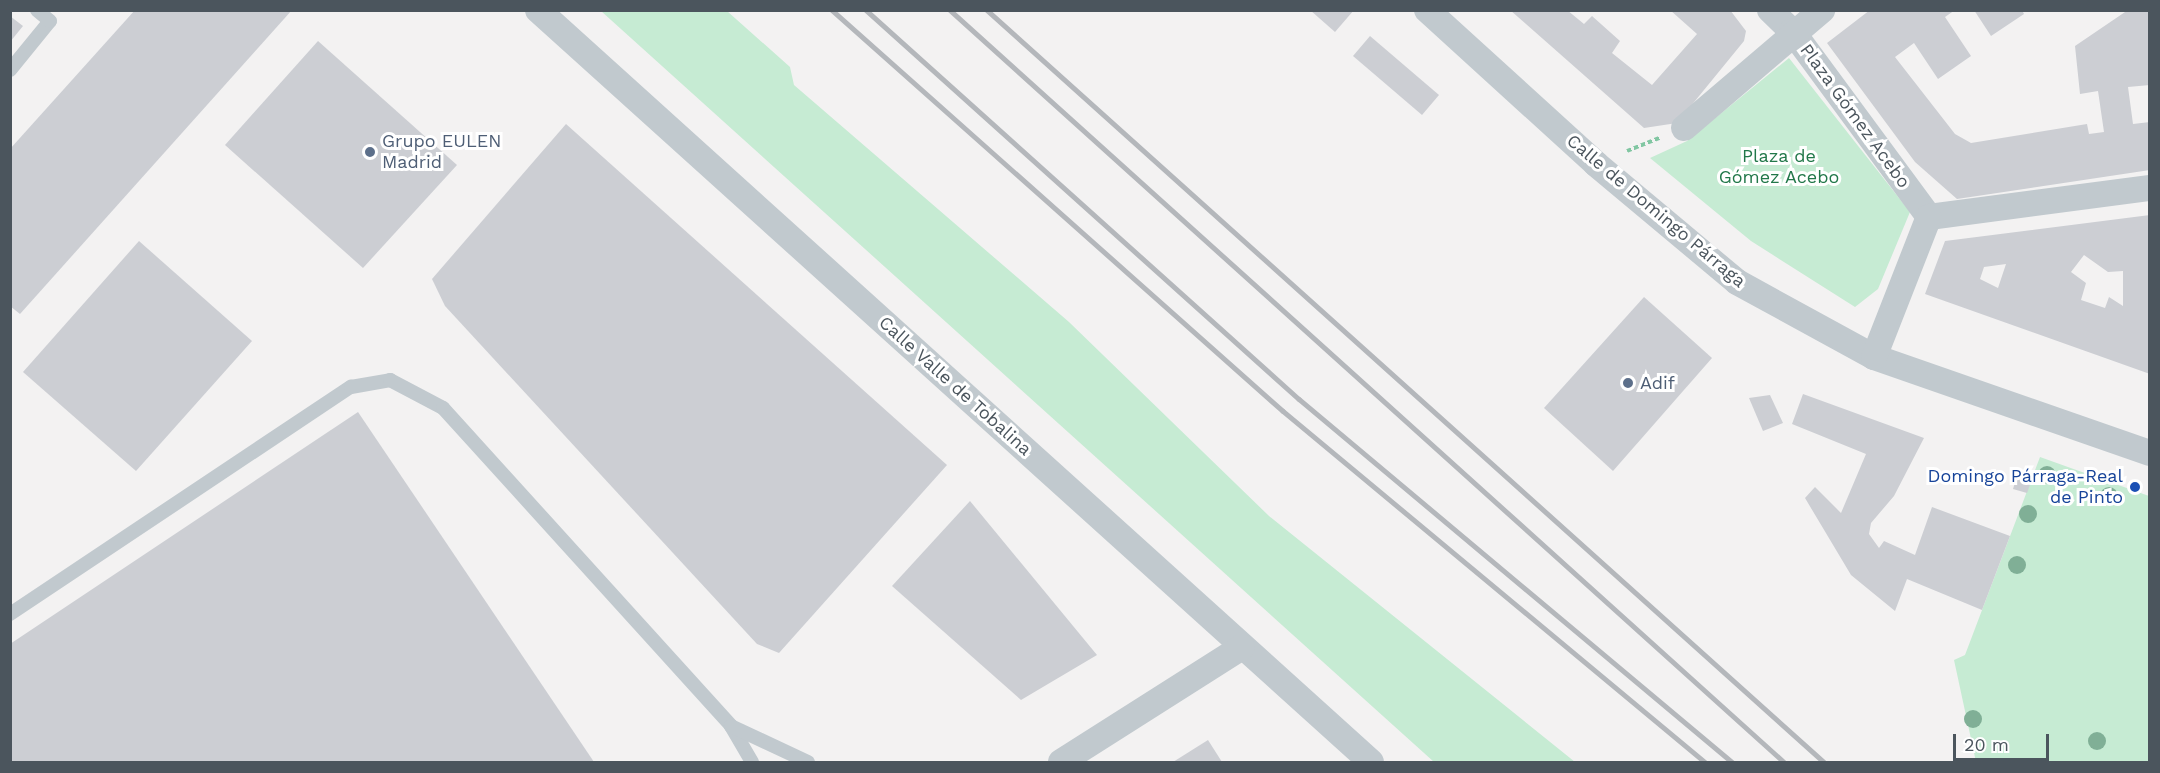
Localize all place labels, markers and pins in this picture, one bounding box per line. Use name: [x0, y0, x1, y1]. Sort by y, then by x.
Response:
place label: Grupo EULEN Madrid: [382, 131, 501, 174]
marker: Grupo EULEN Madrid: [363, 145, 377, 159]
place label: Adif: [1640, 372, 1675, 394]
marker: Adif: [1621, 376, 1635, 390]
place label: Domingo Párraga-Real de Pinto: [1927, 466, 2123, 508]
marker: Domingo Párraga-Real de Pinto: [2128, 480, 2142, 494]

